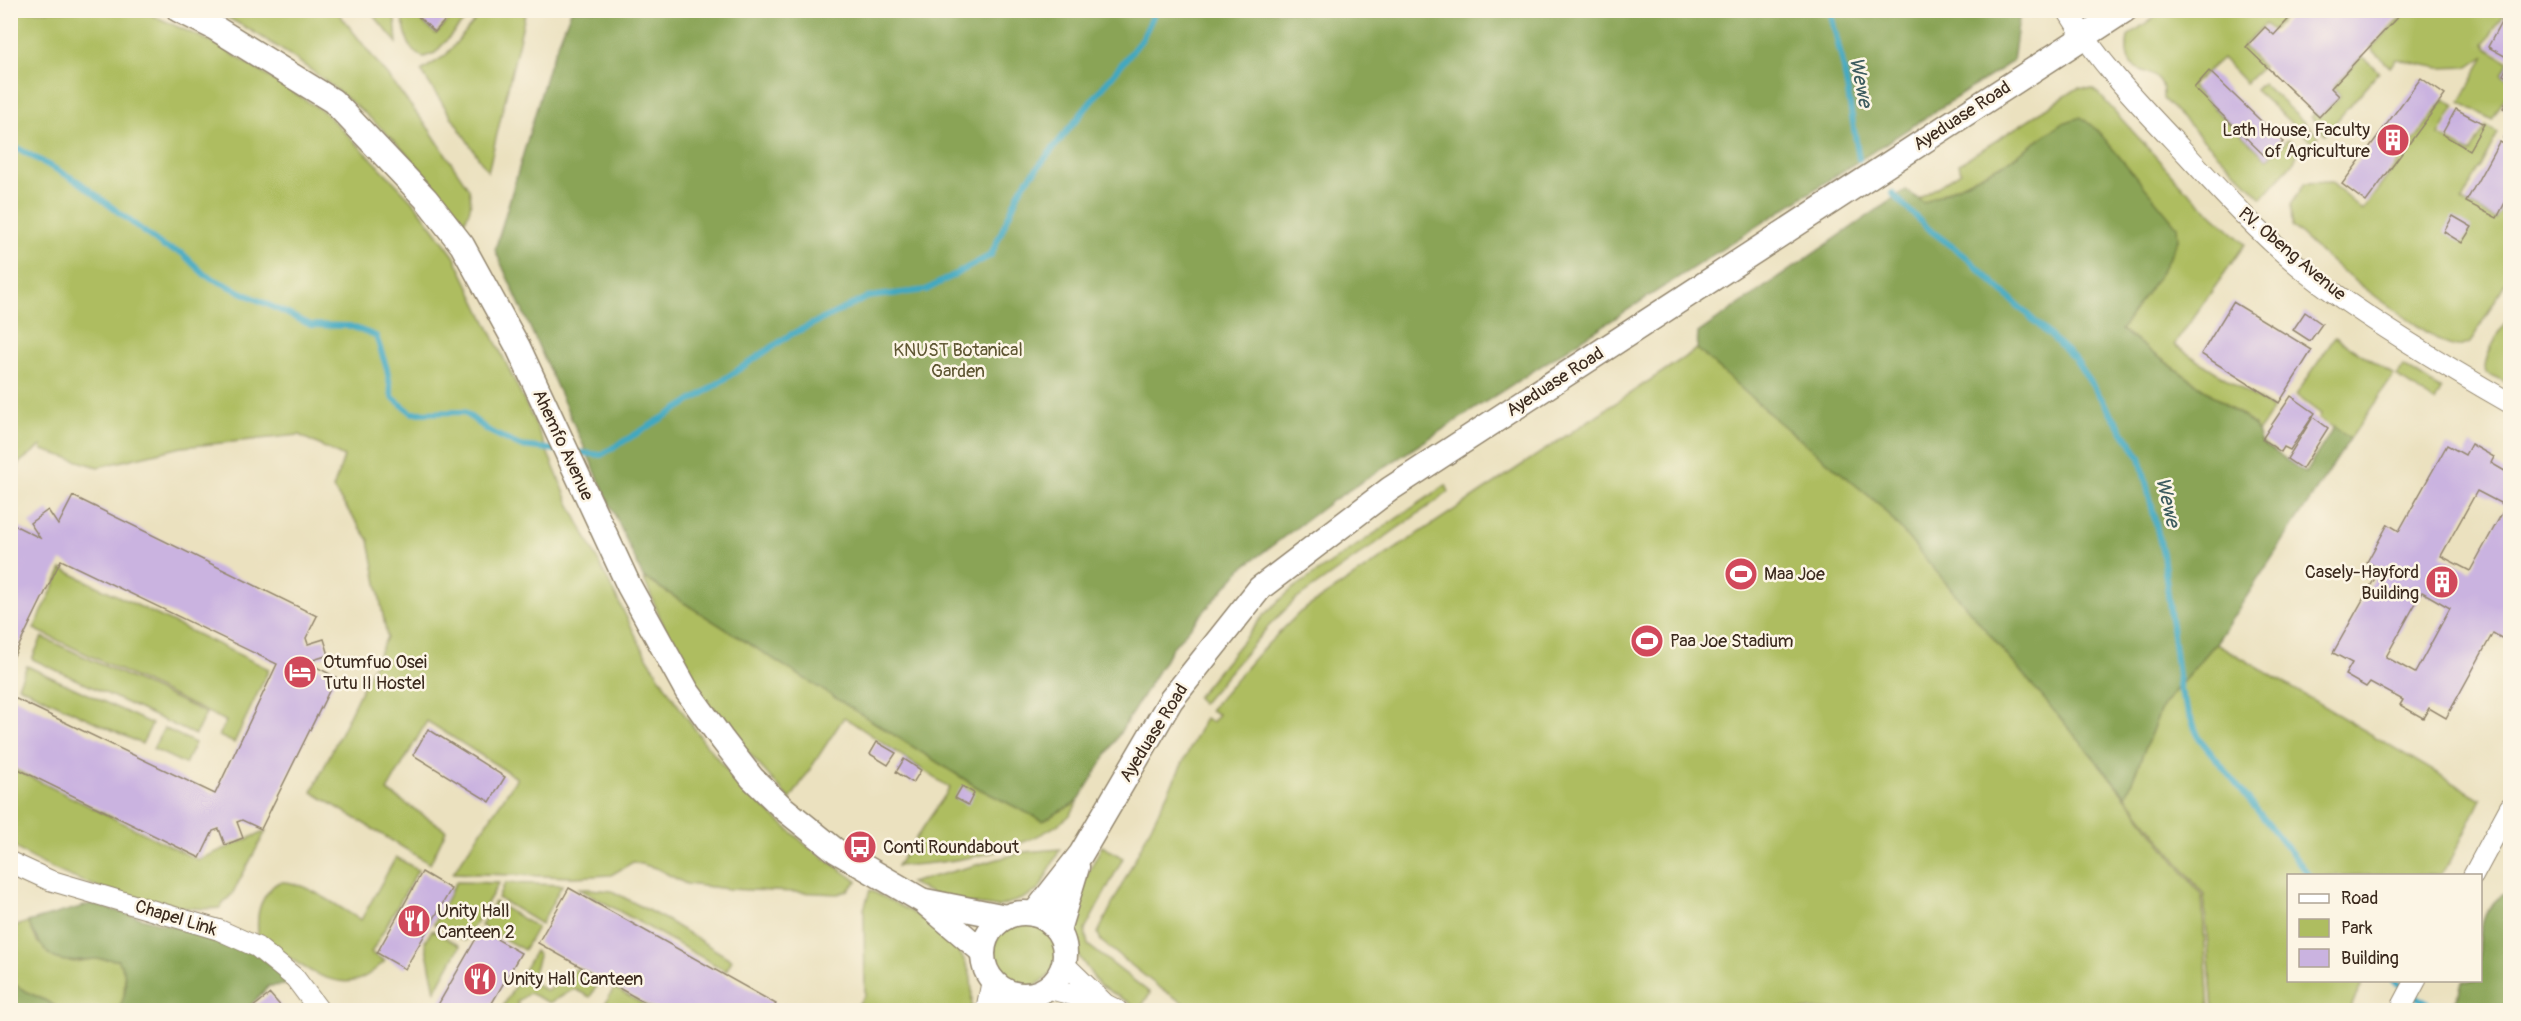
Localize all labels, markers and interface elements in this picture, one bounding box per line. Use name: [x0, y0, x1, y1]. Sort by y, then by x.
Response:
water label: Wewe: [1844, 55, 1878, 111]
street label: Ayeduase Road: [1909, 76, 2015, 156]
place label: Lath House, Faculty of Agriculture: [2222, 119, 2370, 163]
building icon: Lath House, Faculty of Agriculture: [2375, 122, 2411, 158]
street label: P.V. Obeng Avenue: [2233, 202, 2351, 306]
park label: KNUST Botanical Garden: [893, 339, 1023, 383]
street label: Ayeduase Road: [1502, 342, 1608, 422]
street label: Ahemfo Avenue: [527, 386, 599, 504]
water label: Wewe: [2150, 475, 2186, 531]
sports icon: Maa Joe: [1723, 556, 1759, 592]
place label: Casely-Hayford Building: [2305, 561, 2419, 605]
place label: Maa Joe: [1764, 563, 1825, 586]
building icon: Casely-Hayford Building: [2424, 564, 2460, 600]
sports icon: Paa Joe Stadium: [1629, 623, 1665, 659]
place label: Paa Joe Stadium: [1670, 630, 1794, 653]
place label: Otumfuo Osei Tutu II Hostel: [323, 651, 427, 695]
hotel icon: Otumfuo Osei Tutu II Hostel: [282, 654, 318, 690]
street label: Ayeduase Road: [1115, 680, 1193, 786]
bus stop icon: Conti Roundabout: [842, 829, 878, 865]
place label: Conti Roundabout: [883, 836, 1020, 859]
legend: [2287, 874, 2482, 982]
text: Road: [2341, 887, 2378, 910]
street label: Chapel Link: [132, 895, 220, 941]
place label: Unity Hall Canteen 2: [437, 900, 515, 944]
restaurant icon: Unity Hall Canteen 2: [396, 903, 432, 939]
text: Park: [2341, 917, 2373, 940]
text: Building: [2341, 947, 2399, 970]
restaurant icon: Unity Hall Canteen: [462, 961, 498, 997]
place label: Unity Hall Canteen: [503, 968, 643, 991]

